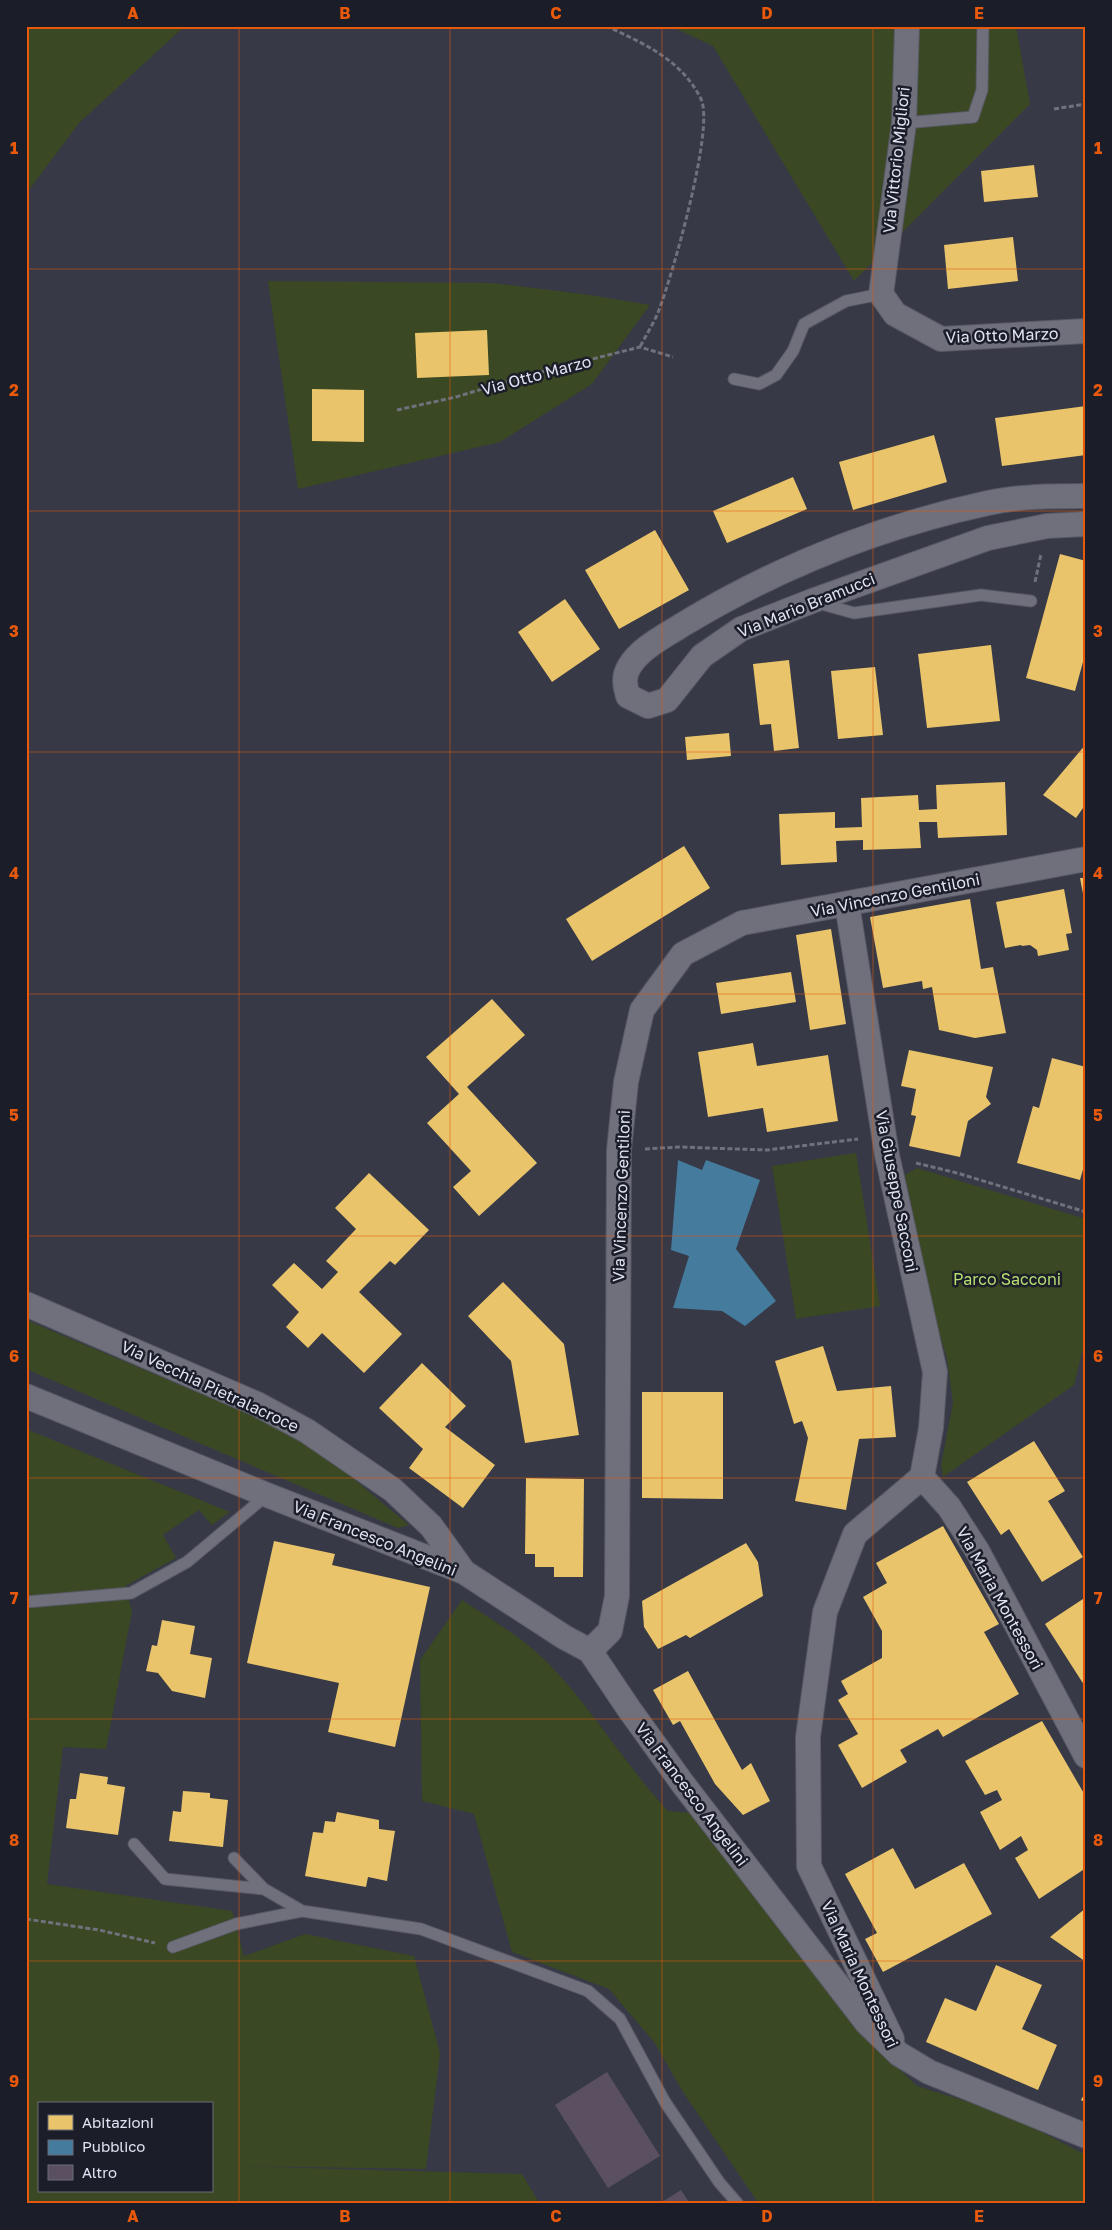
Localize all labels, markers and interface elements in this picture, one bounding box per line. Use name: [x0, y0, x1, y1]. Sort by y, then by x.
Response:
text: A: [127, 3, 139, 23]
text: B: [339, 3, 351, 23]
text: C: [550, 3, 562, 23]
text: D: [761, 3, 773, 23]
text: E: [974, 3, 984, 23]
street label: Via Vittorio Migliori: [878, 86, 914, 234]
text: 1: [10, 138, 18, 158]
text: 1: [1094, 138, 1102, 158]
street label: Via Otto Marzo: [945, 323, 1059, 347]
street label: Via Otto Marzo: [479, 351, 593, 399]
text: 2: [9, 380, 19, 400]
text: 2: [1093, 380, 1103, 400]
street label: Via Mario Bramucci: [734, 568, 878, 642]
text: 3: [9, 621, 19, 641]
text: 3: [1093, 621, 1103, 641]
text: 4: [9, 863, 19, 883]
text: 4: [1093, 863, 1103, 883]
street label: Via Vincenzo Gentiloni: [809, 869, 981, 921]
text: 5: [9, 1105, 19, 1125]
text: 5: [1093, 1105, 1103, 1125]
street label: Via Giuseppe Sacconi: [871, 1108, 923, 1274]
street label: Via Vincenzo Gentiloni: [608, 1110, 634, 1282]
park label: Parco Sacconi: [953, 1269, 1061, 1289]
street label: Via Vecchia Pietralacroce: [118, 1336, 302, 1436]
text: 6: [9, 1346, 19, 1366]
text: 6: [1093, 1346, 1103, 1366]
street label: Via Francesco Angelini: [290, 1496, 460, 1580]
street label: Via Maria Montessori: [952, 1523, 1048, 1673]
text: 7: [10, 1588, 19, 1608]
text: 7: [1094, 1588, 1103, 1608]
street label: Via Francesco Angelini: [631, 1718, 753, 1870]
text: 8: [9, 1830, 19, 1850]
text: 8: [1093, 1830, 1103, 1850]
street label: Via Maria Montessori: [817, 1897, 903, 2051]
text: 9: [9, 2071, 19, 2091]
text: 9: [1093, 2071, 1103, 2091]
legend: [38, 2102, 212, 2192]
text: Abitazioni: [82, 2113, 154, 2131]
text: Pubblico: [82, 2137, 145, 2155]
text: Altro: [82, 2163, 117, 2181]
text: A: [127, 2206, 139, 2226]
text: B: [339, 2206, 351, 2226]
text: C: [550, 2206, 562, 2226]
text: D: [761, 2206, 773, 2226]
text: E: [974, 2206, 984, 2226]

